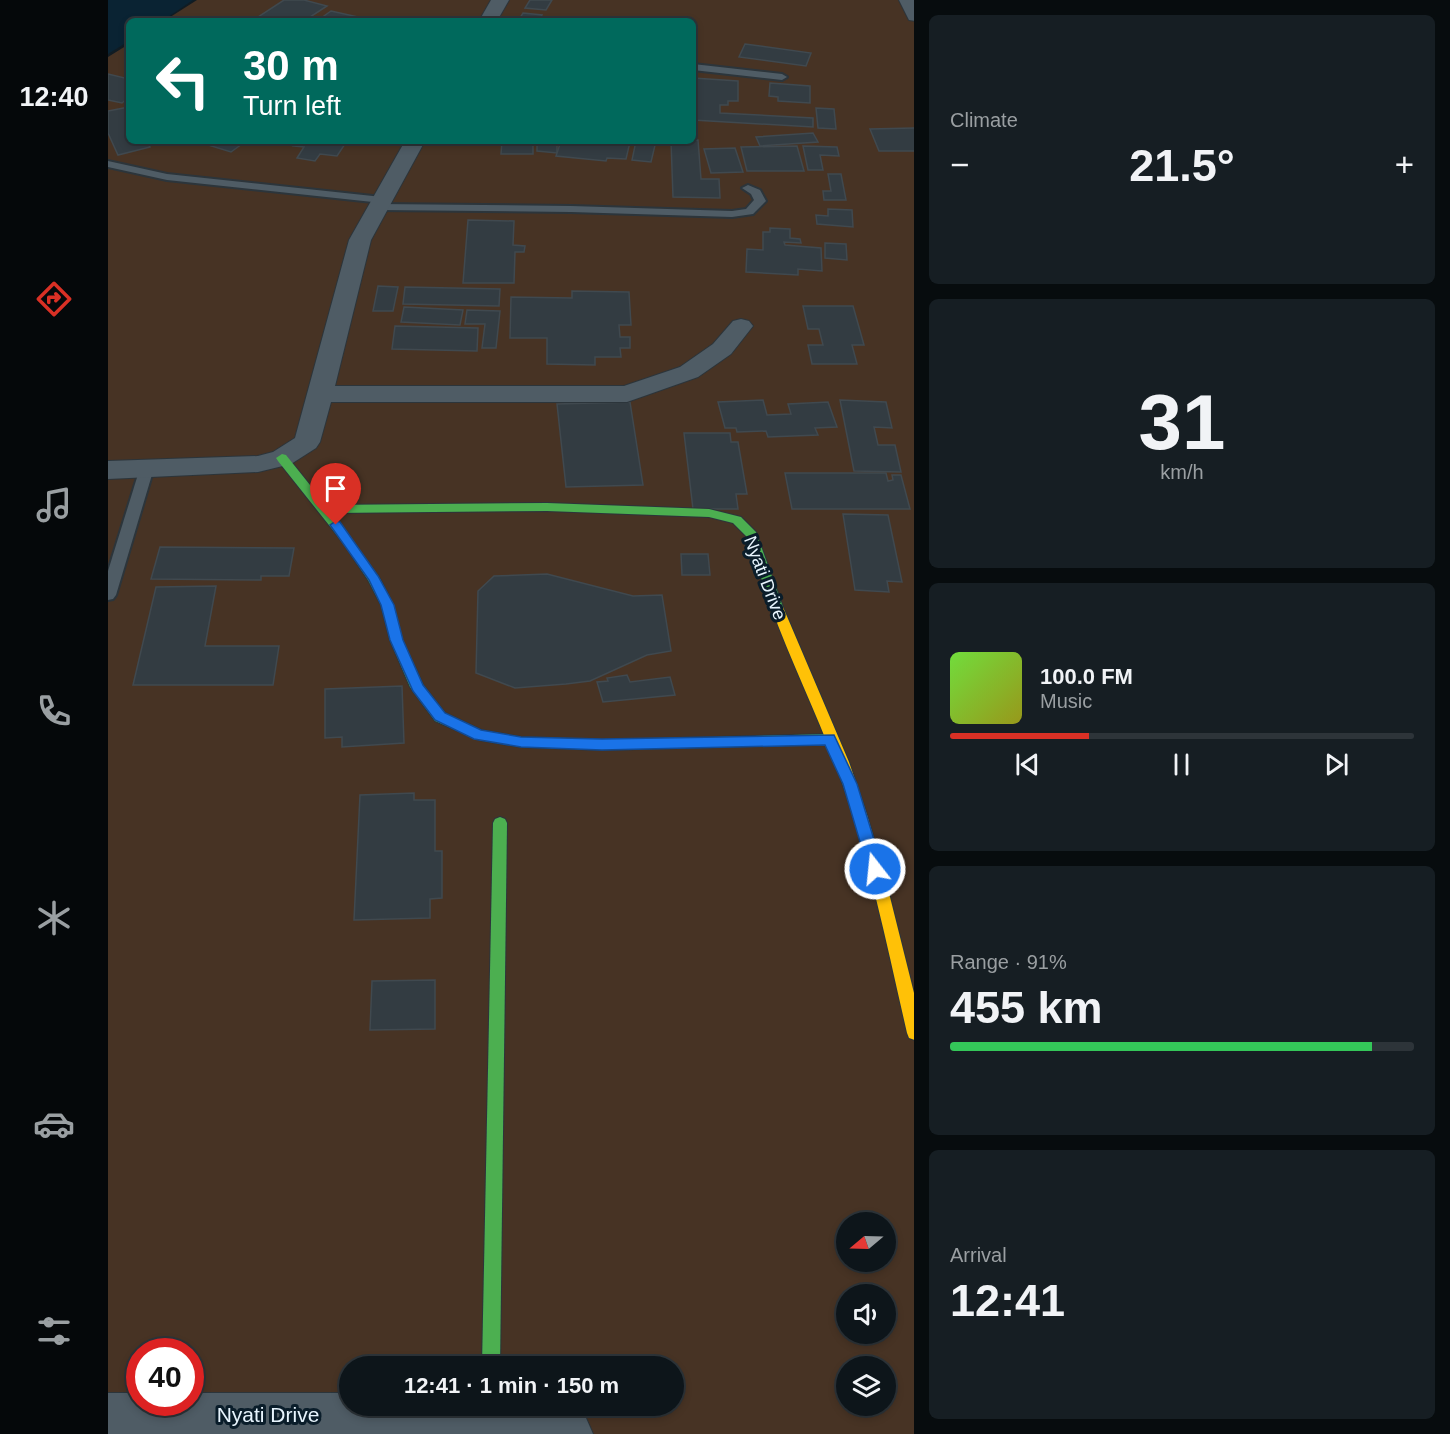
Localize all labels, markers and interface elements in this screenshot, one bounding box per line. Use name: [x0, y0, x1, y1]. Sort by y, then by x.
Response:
icon: left: [144, 42, 222, 120]
text: 30 m: [243, 42, 339, 89]
text: 12:40: [19, 82, 89, 112]
text: Turn left: [243, 91, 341, 121]
text: Climate: [950, 109, 1018, 131]
text: 21.5°: [1129, 140, 1235, 191]
text: −: [950, 146, 969, 183]
text: +: [1395, 146, 1414, 183]
icon: directions: [33, 278, 75, 320]
text: 31: [1139, 378, 1225, 466]
text: km/h: [1160, 461, 1204, 483]
pin: [310, 463, 361, 525]
icon: arrive: [319, 472, 352, 505]
icon: music: [33, 484, 75, 526]
street label: Nyati Drive: [740, 533, 790, 623]
text: 100.0 FM: [1040, 664, 1133, 689]
icon: phone: [33, 690, 75, 732]
text: Music: [1040, 690, 1092, 712]
icon: previous: [1011, 748, 1044, 781]
icon: pause: [1165, 748, 1198, 781]
icon: next: [1320, 748, 1353, 781]
position arrow: [843, 837, 907, 901]
icon: climate: [33, 897, 75, 939]
text: Range · 91%: [950, 951, 1067, 973]
text: 455 km: [950, 982, 1103, 1033]
icon: car: [33, 1103, 75, 1145]
north arrow: [836, 1212, 896, 1272]
map controls: [836, 1212, 896, 1416]
text: Arrival: [950, 1244, 1007, 1266]
text: 12:41: [950, 1275, 1065, 1326]
button: sound: [836, 1284, 896, 1344]
icon: filters: [33, 1310, 75, 1352]
speed limit sign: 40: [126, 1338, 204, 1416]
button: layers: [836, 1356, 896, 1416]
text: 12:41 · 1 min · 150 m: [404, 1373, 619, 1398]
street label: Nyati Drive: [217, 1403, 319, 1426]

